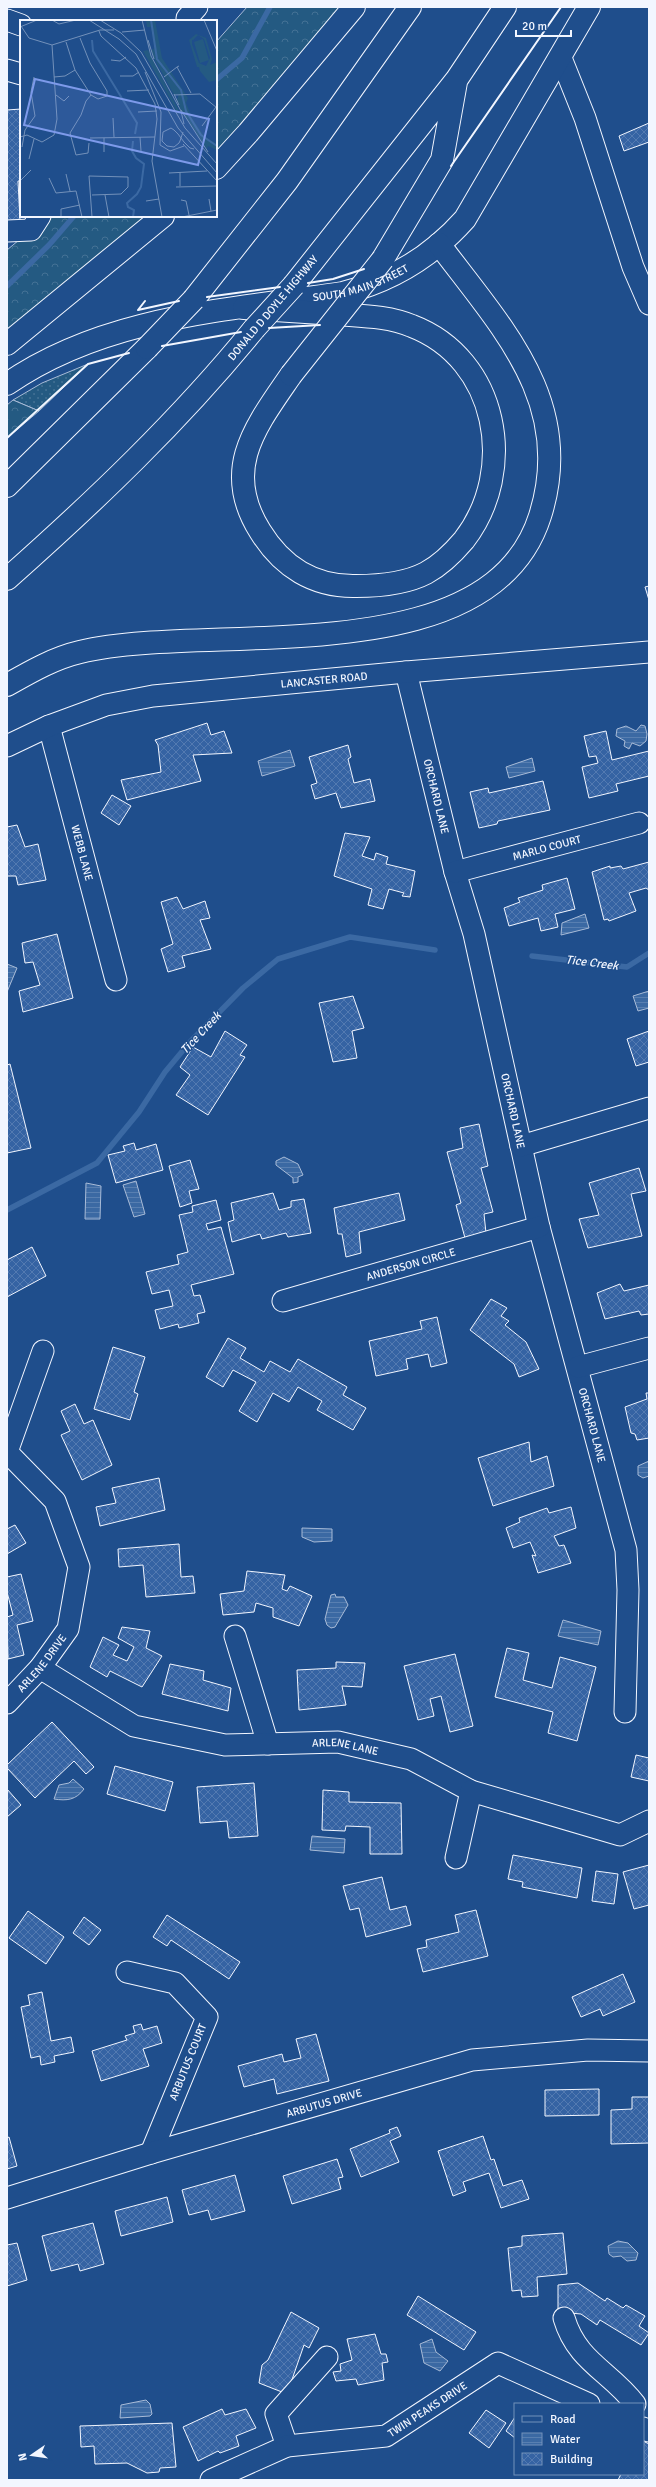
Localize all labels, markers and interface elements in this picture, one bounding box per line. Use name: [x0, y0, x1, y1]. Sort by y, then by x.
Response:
scale bar: [516, 12, 571, 38]
text: 20 m: [522, 19, 547, 34]
inset map: [20, 20, 217, 217]
street label: DONALD D DOYLE HIGHWAY: [225, 252, 321, 363]
street label: SOUTH MAIN STREET: [312, 261, 411, 304]
street label: LANCASTER ROAD: [280, 669, 368, 690]
street label: ORCHARD LANE: [421, 757, 452, 835]
street label: WEBB LANE: [69, 823, 96, 882]
street label: MARLO COURT: [511, 832, 583, 863]
water label: Tice Creek: [565, 952, 620, 974]
water label: Tice Creek: [177, 1008, 225, 1057]
street label: ORCHARD LANE: [499, 1072, 528, 1150]
street label: ANDERSON CIRCLE: [365, 1245, 457, 1283]
street label: ORCHARD LANE: [576, 1386, 609, 1464]
street label: ARLENE DRIVE: [14, 1631, 69, 1695]
street label: ARLENE LANE: [312, 1735, 380, 1758]
street label: ARBUTUS COURT: [167, 2021, 210, 2102]
street label: ARBUTUS DRIVE: [285, 2086, 363, 2120]
street label: TWIN PEAKS DRIVE: [385, 2379, 469, 2440]
legend: [514, 2403, 644, 2475]
text: Road: [550, 2412, 576, 2427]
text: Water: [550, 2432, 581, 2447]
north arrow: [12, 2435, 52, 2475]
text: N: [16, 2452, 30, 2462]
text: Building: [550, 2452, 593, 2467]

